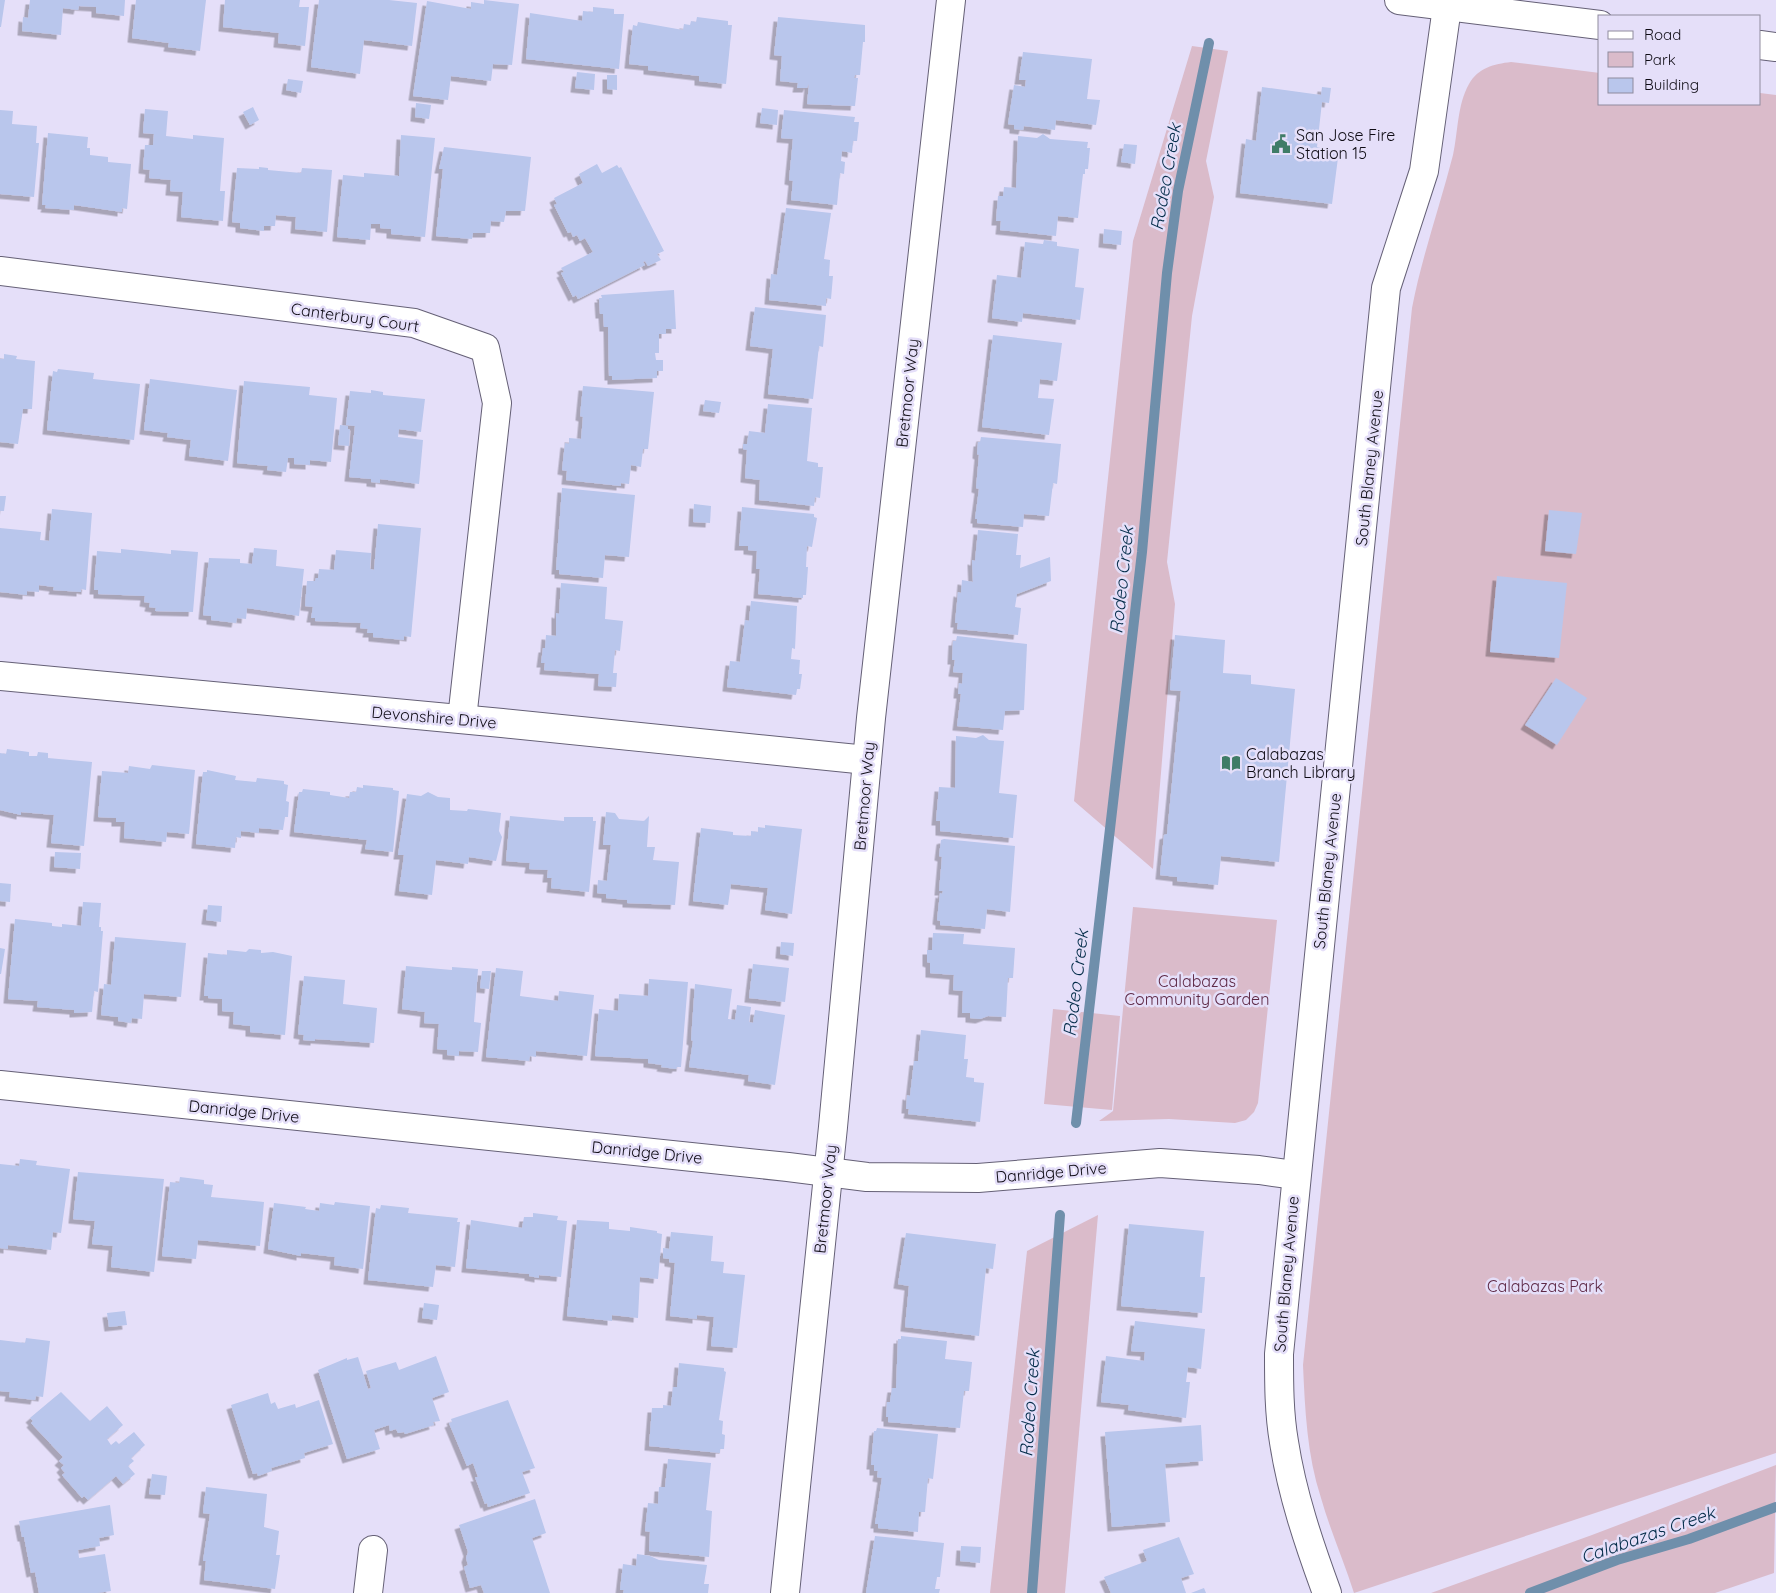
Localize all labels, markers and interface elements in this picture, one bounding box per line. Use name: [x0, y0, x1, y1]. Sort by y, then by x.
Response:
legend: [1598, 15, 1761, 105]
text: Road: [1644, 25, 1681, 44]
text: Park: [1644, 50, 1676, 69]
text: Building: [1644, 75, 1699, 94]
water label: Rodeo Creek: [1145, 120, 1186, 232]
place label: San Jose Fire Station 15: [1296, 125, 1395, 163]
public building icon: San Jose Fire Station 15: [1270, 133, 1292, 155]
street label: Canterbury Court: [290, 298, 420, 336]
street label: Bretmoor Way: [891, 338, 923, 448]
street label: South Blaney Avenue: [1351, 389, 1387, 547]
water label: Rodeo Creek: [1104, 524, 1139, 635]
street label: Devonshire Drive: [371, 702, 497, 732]
street label: Bretmoor Way: [849, 741, 879, 851]
place label: Calabazas Branch Library: [1246, 744, 1356, 782]
library icon: Calabazas Branch Library: [1220, 752, 1242, 774]
street label: South Blaney Avenue: [1309, 792, 1345, 950]
water label: Rodeo Creek: [1058, 927, 1094, 1038]
park label: Calabazas Community Garden: [1125, 971, 1269, 1009]
street label: Danridge Drive: [188, 1095, 300, 1127]
street label: Danridge Drive: [591, 1136, 703, 1168]
street label: Bretmoor Way: [809, 1144, 841, 1254]
street label: Danridge Drive: [995, 1157, 1107, 1187]
street label: South Blaney Avenue: [1269, 1195, 1303, 1353]
park label: Calabazas Park: [1487, 1276, 1603, 1296]
water label: Rodeo Creek: [1014, 1347, 1045, 1458]
water label: Calabazas Creek: [1578, 1500, 1719, 1568]

